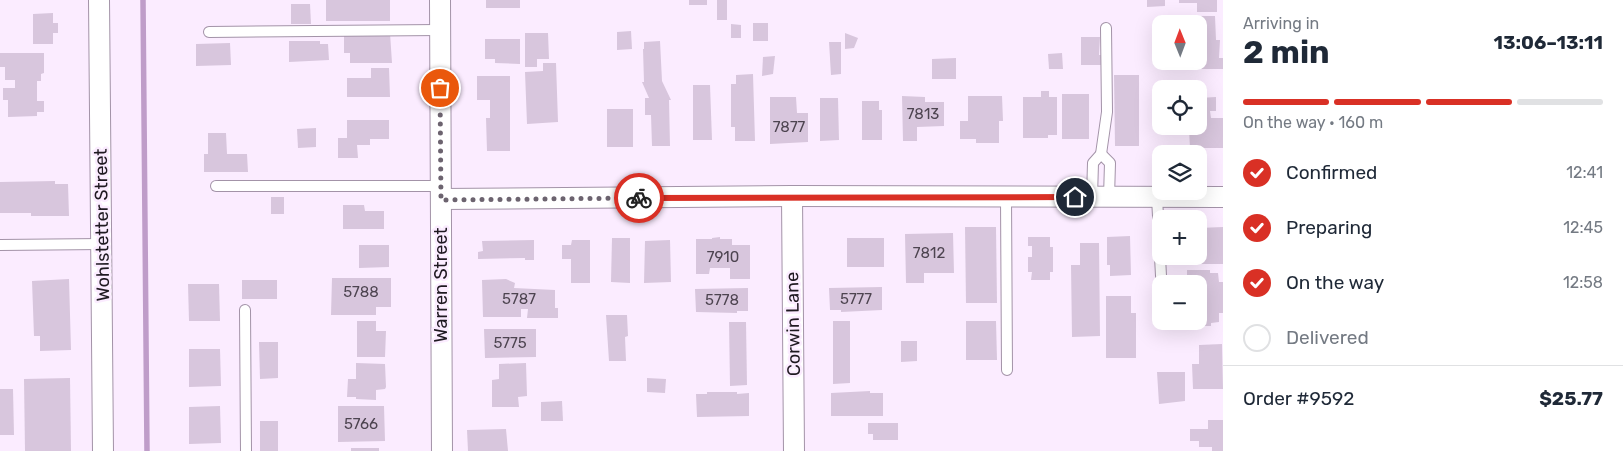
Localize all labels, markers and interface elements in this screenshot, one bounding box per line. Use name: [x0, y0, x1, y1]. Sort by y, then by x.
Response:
text: Arriving in: [1243, 14, 1319, 33]
north arrow: [1152, 15, 1208, 70]
map controls: [1152, 15, 1207, 330]
text: 13:06–13:11: [1494, 31, 1603, 54]
text: 2 min: [1243, 33, 1330, 71]
pin: [419, 67, 461, 109]
icon: bag: [426, 74, 454, 102]
button: locate: [1152, 80, 1207, 135]
house number: 7813: [907, 105, 939, 123]
text: On the way · 160 m: [1243, 113, 1383, 132]
house number: 7877: [773, 118, 806, 136]
button: layers: [1152, 145, 1207, 200]
street label: Wohlstetter Street: [90, 148, 114, 302]
icon: check: [1243, 159, 1271, 187]
text: Confirmed: [1286, 161, 1377, 184]
text: 12:41: [1566, 163, 1603, 182]
courier: [614, 173, 664, 223]
pin: [1054, 176, 1096, 218]
icon: home: [1061, 183, 1089, 211]
icon: bike: [625, 184, 653, 212]
button: +: [1152, 210, 1207, 265]
icon: check: [1243, 214, 1271, 242]
text: Preparing: [1286, 216, 1372, 239]
text: 12:45: [1563, 218, 1603, 237]
street label: Warren Street: [430, 228, 452, 342]
house number: 7812: [913, 244, 945, 262]
house number: 7910: [707, 248, 739, 266]
icon: check: [1243, 269, 1271, 297]
text: On the way: [1286, 271, 1384, 294]
street label: Corwin Lane: [781, 272, 805, 376]
text: 12:58: [1563, 273, 1603, 292]
button: −: [1152, 275, 1207, 330]
house number: 5788: [343, 283, 379, 301]
house number: 5787: [502, 290, 536, 308]
house number: 5777: [840, 290, 872, 308]
house number: 5778: [705, 291, 739, 309]
text: Delivered: [1286, 326, 1369, 349]
house number: 5775: [493, 334, 527, 352]
text: Order #9592: [1243, 387, 1355, 410]
text: $25.77: [1539, 387, 1603, 410]
house number: 5766: [344, 415, 378, 433]

